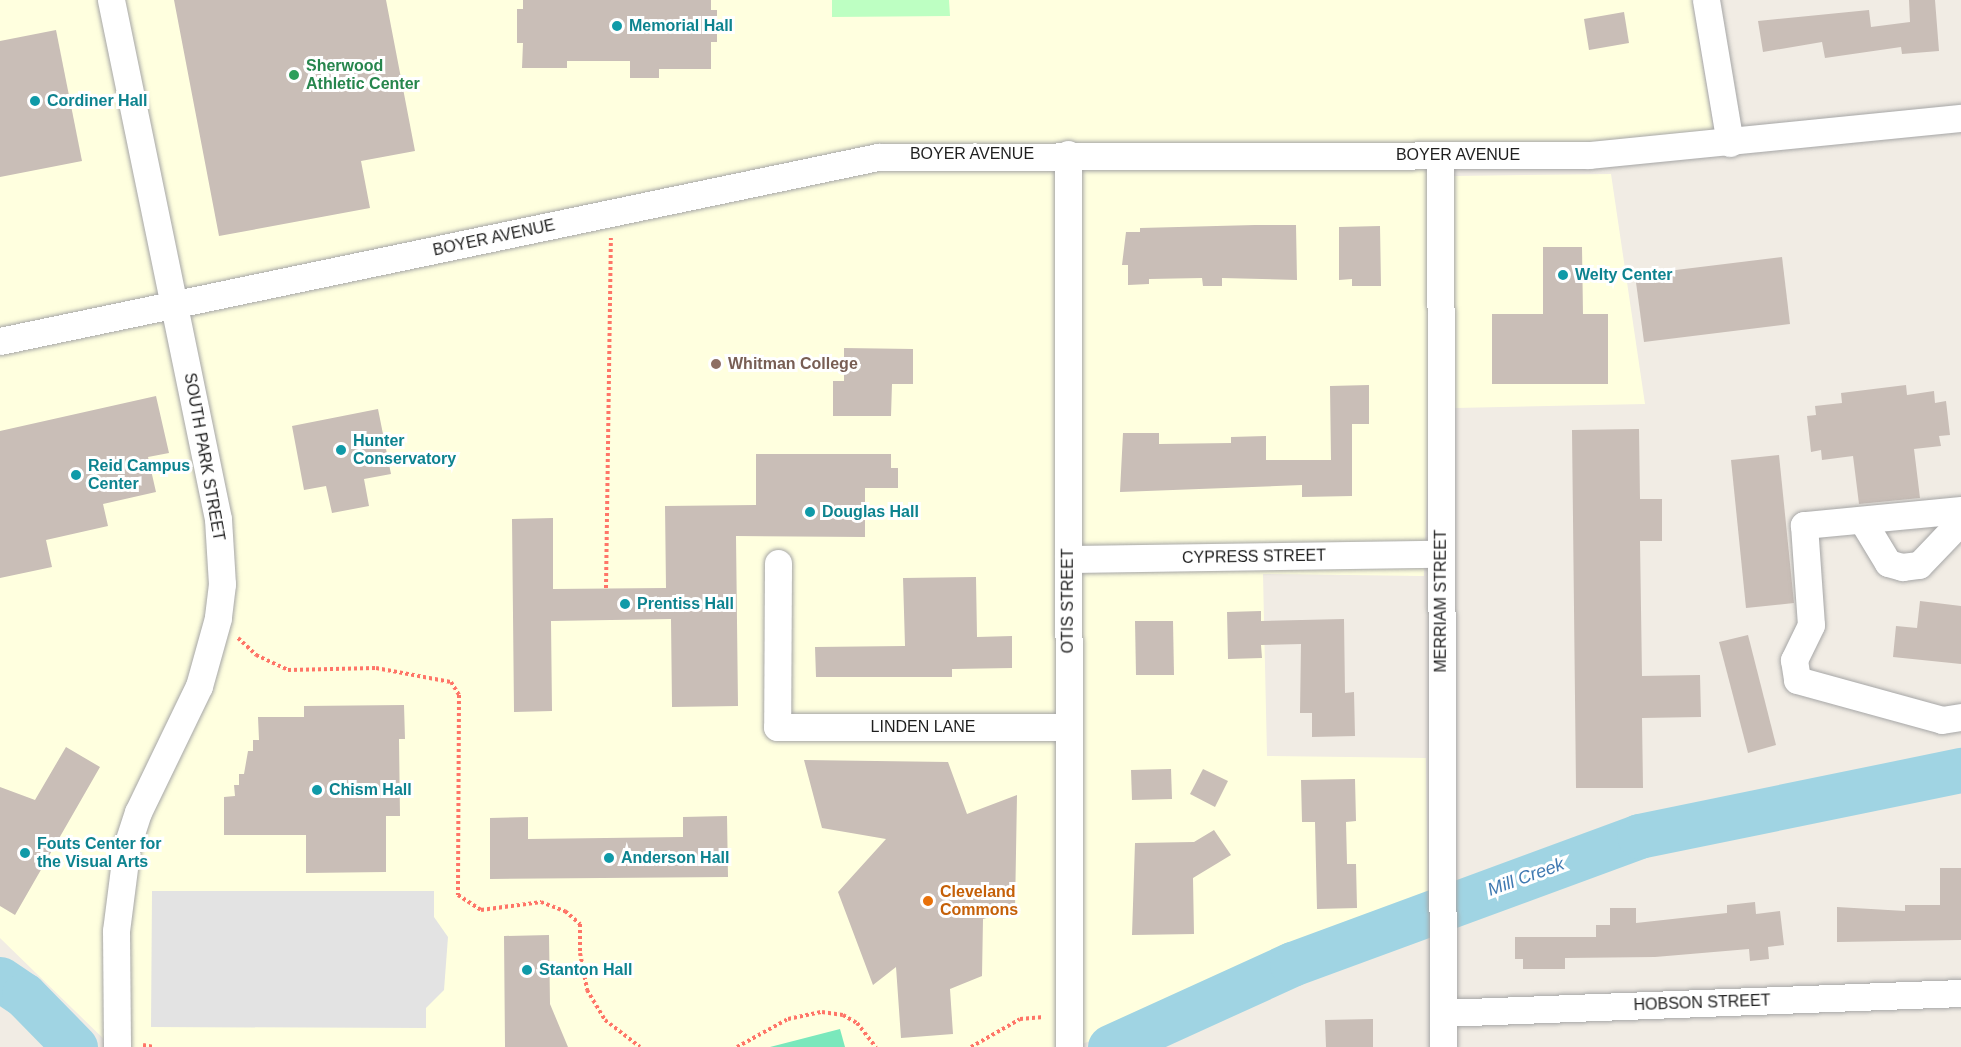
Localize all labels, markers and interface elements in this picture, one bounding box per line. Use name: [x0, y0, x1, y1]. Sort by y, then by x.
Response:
place label: Memorial Hall: [629, 16, 733, 36]
marker: Memorial Hall: [610, 19, 624, 33]
place label: Sherwood Athletic Center: [306, 56, 420, 94]
marker: Sherwood Athletic Center: [287, 68, 301, 82]
place label: Cordiner Hall: [47, 91, 147, 111]
marker: Cordiner Hall: [28, 94, 42, 108]
street label: BOYER AVENUE: [909, 144, 1035, 164]
street label: BOYER AVENUE: [1395, 145, 1521, 165]
street label: BOYER AVENUE: [431, 216, 557, 260]
place label: Welty Center: [1575, 265, 1673, 285]
marker: Welty Center: [1556, 268, 1570, 282]
place label: Whitman College: [728, 354, 858, 374]
marker: Whitman College: [709, 357, 723, 371]
street label: SOUTH PARK STREET: [180, 371, 228, 543]
place label: Hunter Conservatory: [353, 431, 456, 469]
marker: Hunter Conservatory: [334, 443, 348, 457]
place label: Reid Campus Center: [88, 456, 190, 494]
marker: Reid Campus Center: [69, 468, 83, 482]
place label: Douglas Hall: [822, 502, 919, 522]
marker: Douglas Hall: [803, 505, 817, 519]
street label: MERRIAM STREET: [1431, 529, 1451, 673]
street label: CYPRESS STREET: [1182, 546, 1326, 568]
street label: OTIS STREET: [1058, 549, 1078, 653]
place label: Prentiss Hall: [637, 594, 734, 614]
marker: Prentiss Hall: [618, 597, 632, 611]
street label: LINDEN LANE: [871, 717, 975, 737]
place label: Chism Hall: [329, 780, 412, 800]
marker: Chism Hall: [310, 783, 324, 797]
place label: Fouts Center for the Visual Arts: [37, 834, 161, 872]
marker: Fouts Center for the Visual Arts: [18, 846, 32, 860]
place label: Anderson Hall: [621, 848, 729, 868]
marker: Anderson Hall: [602, 851, 616, 865]
water label: Mill Creek: [1485, 853, 1567, 901]
place label: Cleveland Commons: [940, 882, 1018, 920]
marker: Cleveland Commons: [921, 894, 935, 908]
place label: Stanton Hall: [539, 960, 632, 980]
marker: Stanton Hall: [520, 963, 534, 977]
street label: HOBSON STREET: [1633, 991, 1771, 1015]

